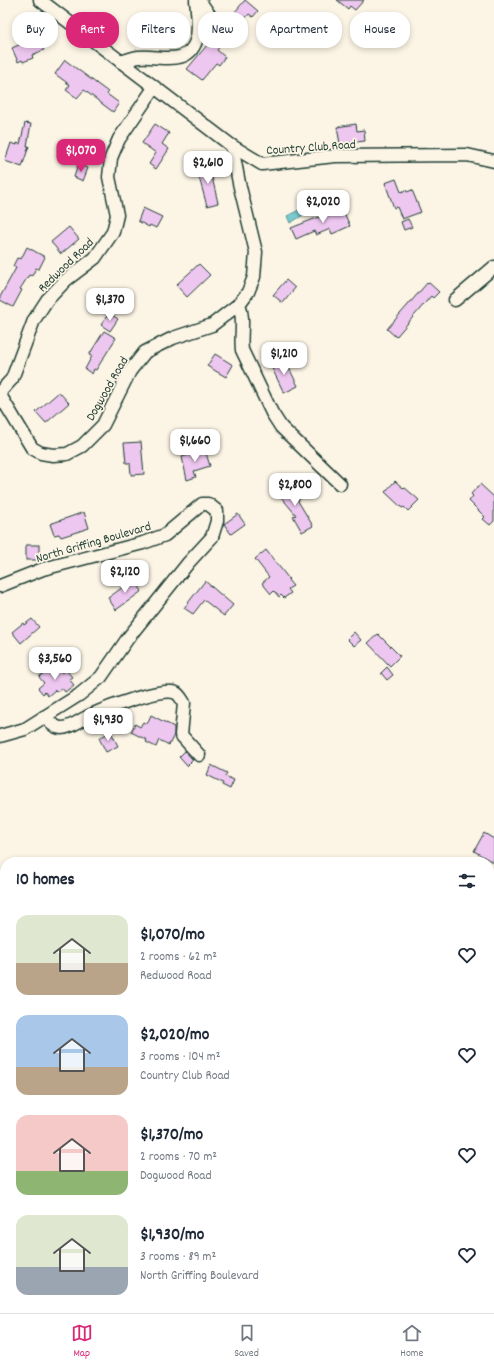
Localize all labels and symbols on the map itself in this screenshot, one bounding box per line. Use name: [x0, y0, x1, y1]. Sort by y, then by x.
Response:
street label: Country Club Road: [266, 136, 357, 161]
pin: $1,070: [48, 139, 114, 173]
pin: $2,610: [175, 151, 241, 185]
pin: $2,020: [290, 190, 356, 224]
street label: Redwood Road: [34, 234, 99, 297]
pin: $1,370: [77, 288, 143, 322]
pin: $1,210: [251, 342, 317, 376]
street label: Dogwood Road: [82, 354, 134, 425]
pin: $1,660: [162, 429, 228, 463]
pin: $2,800: [262, 473, 328, 507]
street label: North Griffing Boulevard: [34, 518, 153, 569]
pin: $2,120: [92, 560, 158, 594]
pin: $3,560: [22, 647, 88, 681]
pin: $1,930: [75, 708, 141, 742]

